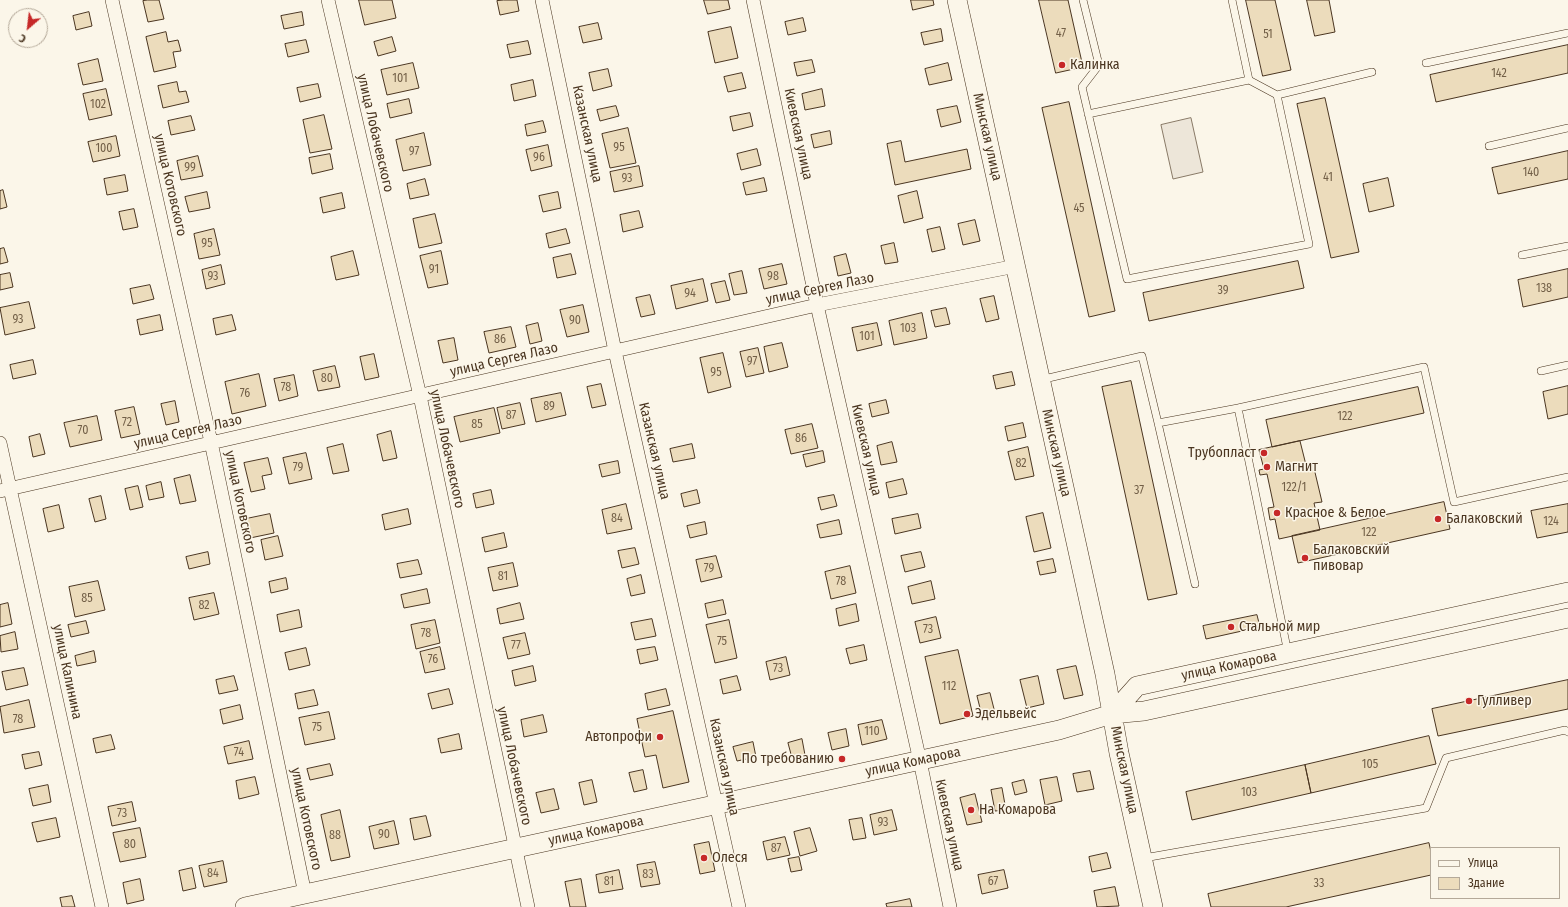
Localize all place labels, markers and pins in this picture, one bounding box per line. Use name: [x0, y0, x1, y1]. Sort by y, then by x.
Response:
place label: Калинка: [1070, 57, 1120, 73]
marker: Калинка: [1057, 60, 1067, 70]
place label: Трубопласт: [1188, 445, 1256, 461]
marker: Трубопласт: [1259, 448, 1269, 458]
place label: Магнит: [1275, 459, 1318, 475]
marker: Магнит: [1262, 462, 1272, 472]
place label: Красное & Белое: [1285, 505, 1386, 521]
marker: Красное & Белое: [1272, 508, 1282, 518]
place label: Балаковский: [1446, 511, 1523, 527]
marker: Балаковский: [1433, 514, 1443, 524]
place label: Балаковский пивовар: [1313, 542, 1390, 574]
marker: Балаковский пивовар: [1300, 553, 1310, 563]
place label: Стальной мир: [1239, 619, 1320, 635]
marker: Стальной мир: [1226, 622, 1236, 632]
place label: Гулливер: [1477, 693, 1532, 709]
marker: Гулливер: [1464, 696, 1474, 706]
place label: Эдельвейс: [975, 706, 1037, 722]
marker: Эдельвейс: [962, 709, 972, 719]
place label: Автопрофи: [585, 729, 652, 745]
marker: Автопрофи: [655, 732, 665, 742]
place label: По требованию: [742, 751, 834, 767]
marker: По требованию: [837, 754, 847, 764]
place label: На Комарова: [979, 802, 1056, 818]
marker: На Комарова: [966, 805, 976, 815]
place label: Олеся: [712, 850, 748, 866]
marker: Олеся: [699, 853, 709, 863]

